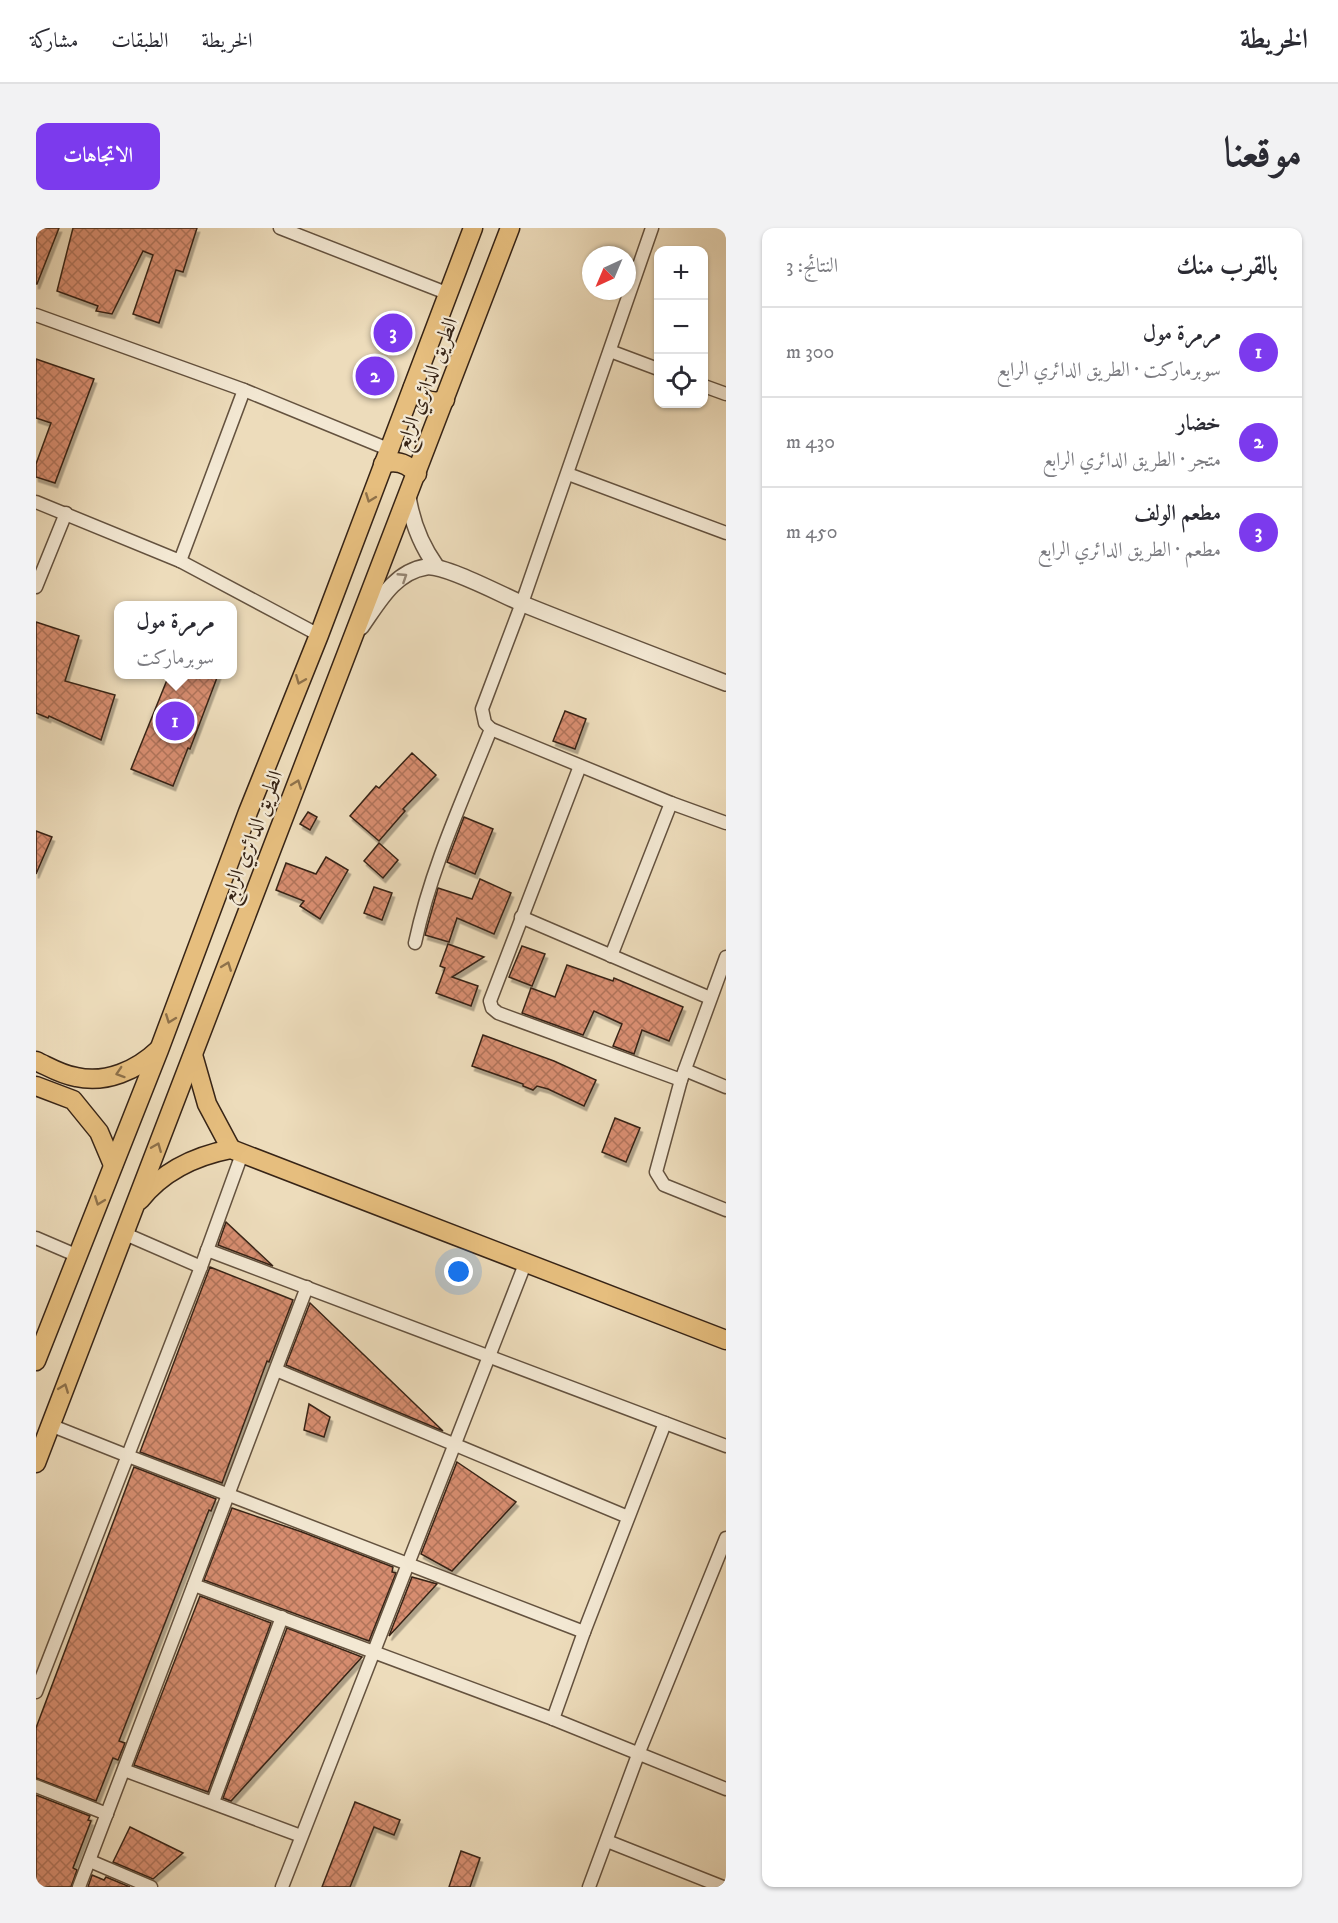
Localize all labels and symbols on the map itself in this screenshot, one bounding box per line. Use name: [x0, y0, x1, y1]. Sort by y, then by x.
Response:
north arrow: [582, 246, 636, 300]
pin: 3: [374, 310, 412, 356]
street label: الطريق الدائري الرابع: [390, 314, 469, 456]
pin: 2: [356, 354, 394, 398]
one-way arrow: [365, 492, 377, 503]
one-way arrow: [396, 574, 407, 585]
one-way arrow: [295, 674, 307, 685]
pin: 1: [156, 698, 194, 744]
street label: الطريق الدائري الرابع: [215, 767, 294, 909]
one-way arrow: [290, 779, 302, 790]
one-way arrow: [220, 961, 232, 972]
one-way arrow: [165, 1014, 178, 1024]
one-way arrow: [115, 1066, 126, 1079]
one-way arrow: [150, 1143, 162, 1154]
one-way arrow: [94, 1195, 106, 1206]
your location: [444, 1257, 473, 1286]
one-way arrow: [57, 1383, 69, 1394]

